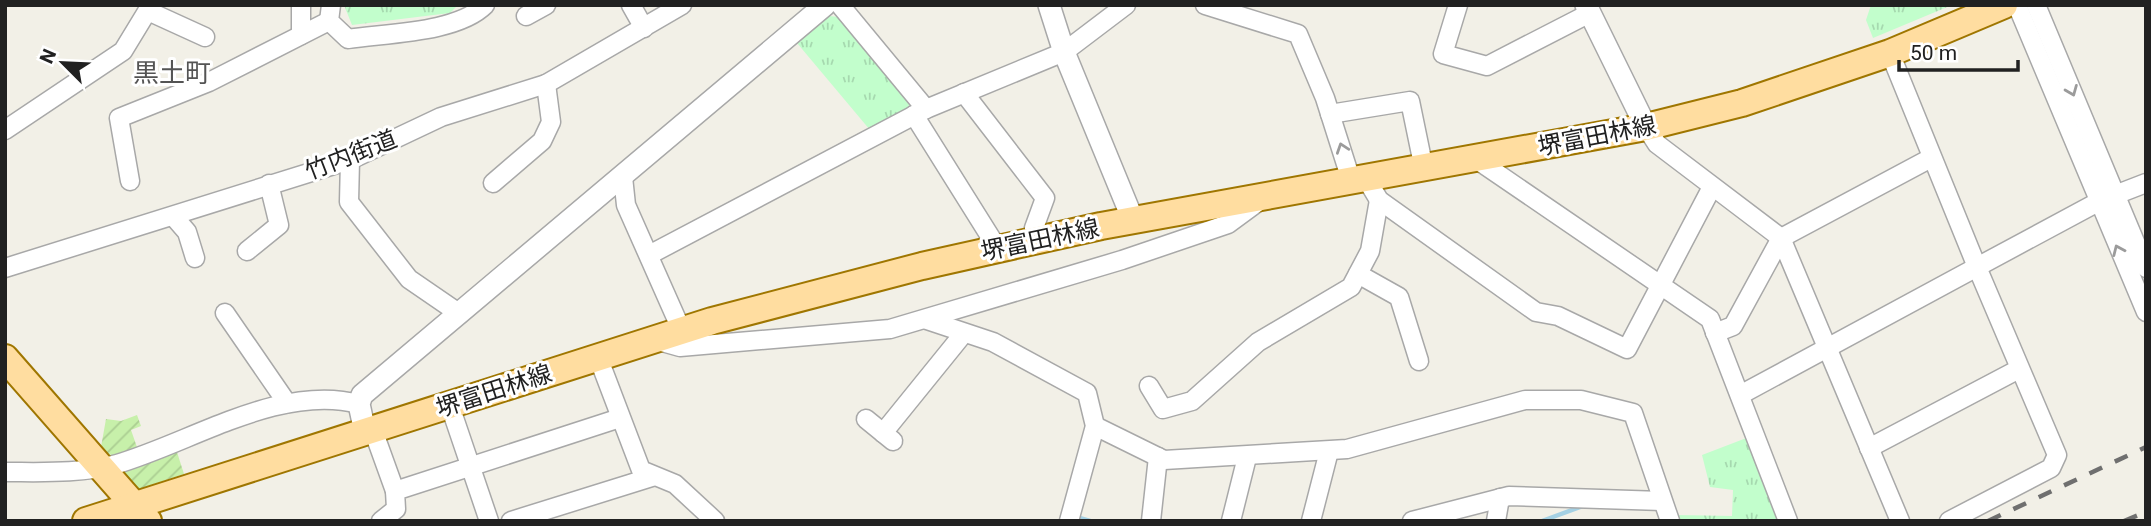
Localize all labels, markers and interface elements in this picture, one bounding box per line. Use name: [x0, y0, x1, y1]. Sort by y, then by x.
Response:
north arrow: [28, 28, 98, 98]
scale bar: [1899, 28, 2018, 72]
text: 50 m: [1910, 41, 1957, 65]
text: N: [35, 45, 61, 67]
district label: 黒土町: [133, 58, 211, 88]
one-way arrow: [2064, 83, 2078, 96]
street label: 堺富田林線: [1535, 111, 1659, 161]
street label: 竹内街道: [301, 125, 401, 185]
one-way arrow: [1336, 143, 1350, 155]
street label: 堺富田林線: [978, 214, 1102, 266]
one-way arrow: [2112, 244, 2126, 257]
street label: 堺富田林線: [433, 359, 555, 423]

